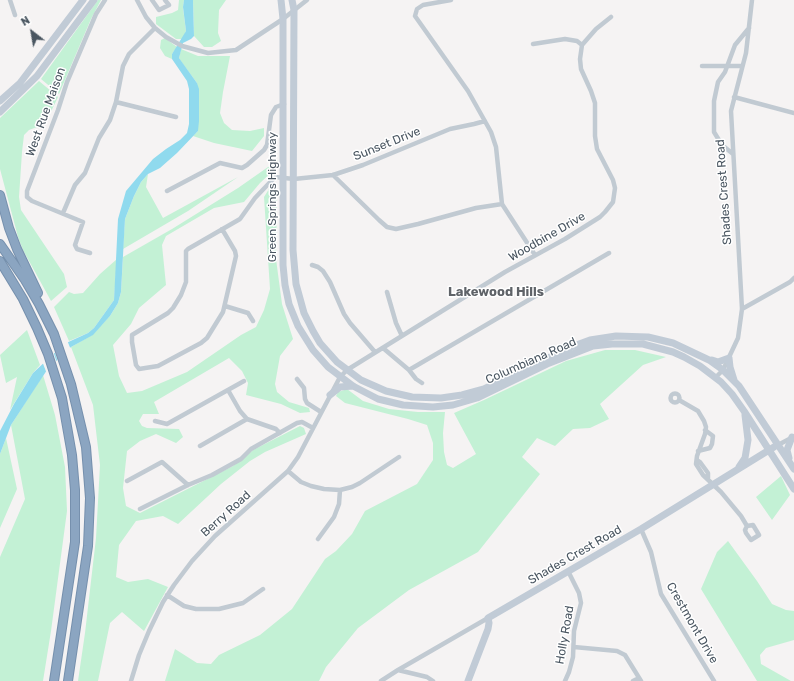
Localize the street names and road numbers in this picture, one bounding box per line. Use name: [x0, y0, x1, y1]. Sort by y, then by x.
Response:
street label: West Rue Maison: [23, 65, 69, 159]
street label: Sunset Drive: [351, 124, 423, 164]
street label: Green Springs Highway: [266, 132, 280, 262]
street label: Shades Crest Road: [713, 139, 735, 245]
street label: Woodbine Drive: [506, 209, 588, 265]
street label: Columbiana Road: [483, 335, 579, 387]
street label: Berry Road: [198, 488, 254, 540]
street label: Shades Crest Road: [526, 522, 624, 588]
street label: Crestmont Drive: [663, 580, 721, 666]
street label: Holly Road: [553, 605, 577, 665]

